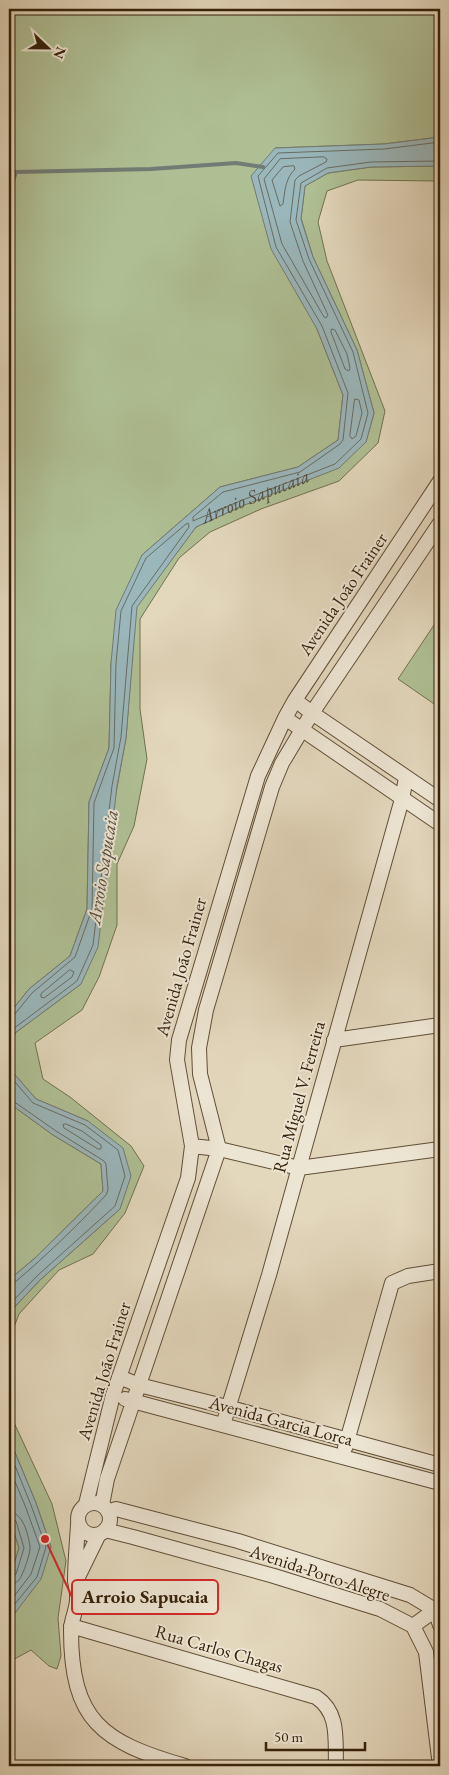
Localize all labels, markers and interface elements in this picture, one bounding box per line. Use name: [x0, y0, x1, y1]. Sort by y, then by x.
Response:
north arrow: [22, 22, 72, 72]
text: N: [49, 44, 71, 62]
water label: Arroio Sapucaia: [195, 463, 313, 530]
street label: Avenida João Frainer: [292, 528, 392, 660]
water label: Arroio Sapucaia: [81, 808, 124, 928]
street label: Avenida João Frainer: [149, 895, 211, 1040]
street label: Rua Miguel V. Ferreira: [267, 1018, 330, 1175]
street label: Avenida João Frainer: [71, 1299, 135, 1444]
street label: Avenida Garcia Lorca: [206, 1390, 356, 1451]
street label: Avenida Porto Alegre: [246, 1539, 393, 1606]
callout: Arroio Sapucaia: [72, 1580, 218, 1614]
text: Arroio Sapucaia: [81, 1584, 209, 1609]
street label: Rua Carlos Chagas: [153, 1619, 286, 1678]
scale bar: [266, 1720, 365, 1752]
text: 50 m: [274, 1727, 303, 1746]

